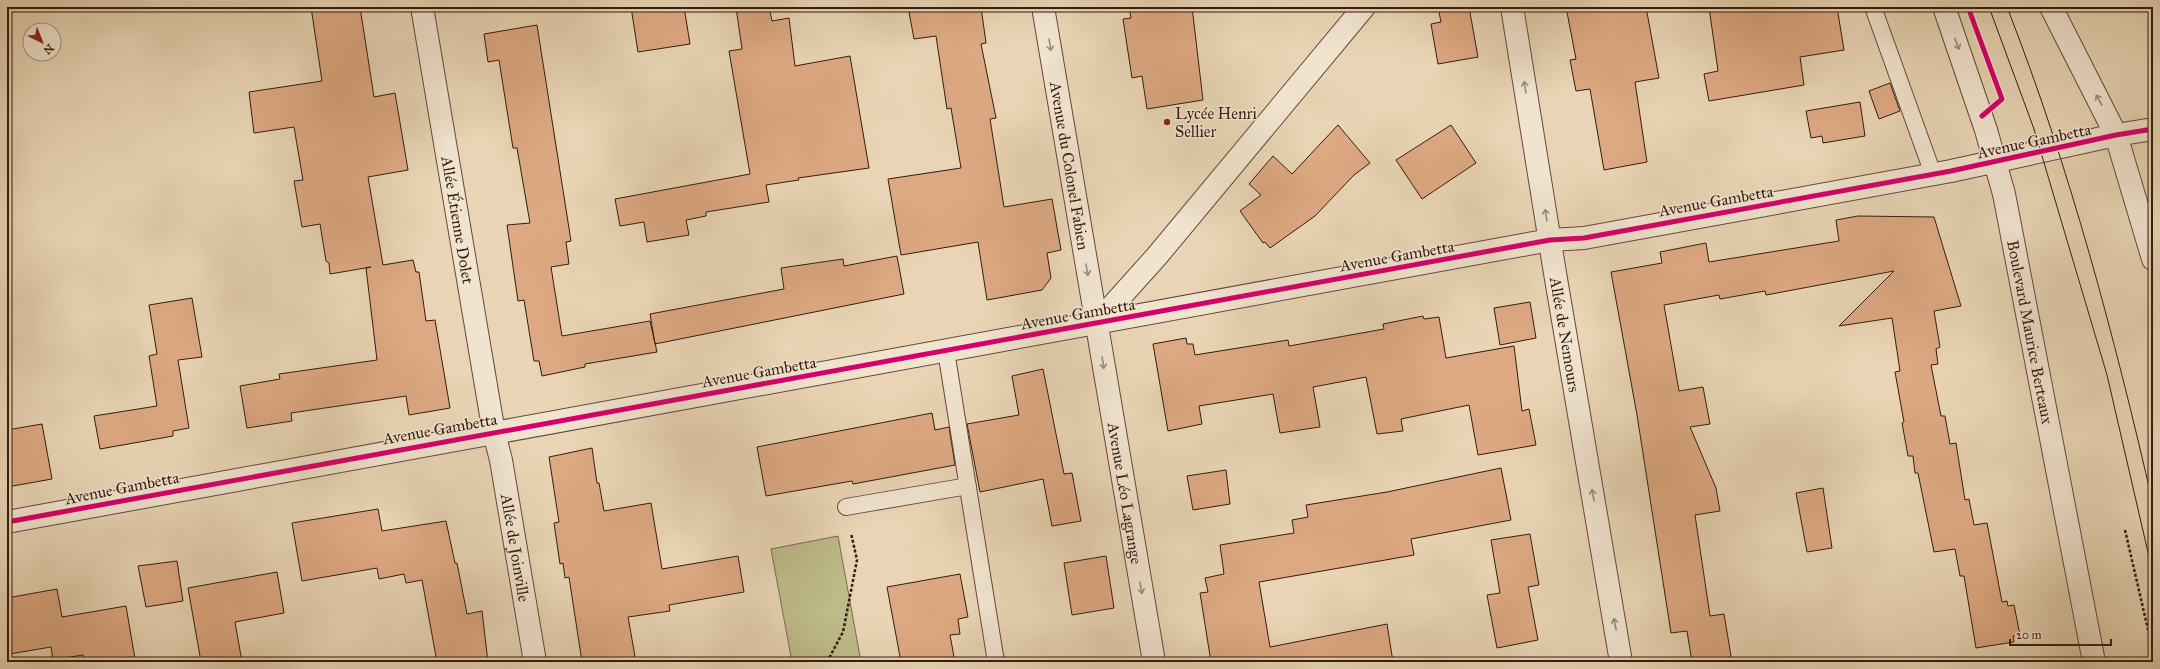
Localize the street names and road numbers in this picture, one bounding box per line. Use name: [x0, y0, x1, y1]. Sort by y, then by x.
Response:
street label: Avenue du Colonel Fabien: [1046, 79, 1094, 252]
street label: Avenue Gambetta: [1974, 120, 2093, 163]
street label: Allée Étienne Dolet: [438, 154, 478, 286]
street label: Avenue Gambetta: [1656, 182, 1775, 221]
street label: Avenue Gambetta: [1337, 237, 1456, 276]
street label: Boulevard Maurice Berteaux: [2004, 238, 2058, 426]
street label: Allée de Nemours: [1546, 275, 1585, 394]
street label: Avenue Gambetta: [1018, 295, 1137, 334]
street label: Avenue Gambetta: [699, 353, 818, 392]
street label: Avenue Gambetta: [380, 410, 499, 449]
street label: Avenue Léo Lagrange: [1104, 420, 1147, 566]
street label: Avenue Gambetta: [62, 468, 181, 509]
street label: Allée de Joinville: [497, 492, 534, 603]

